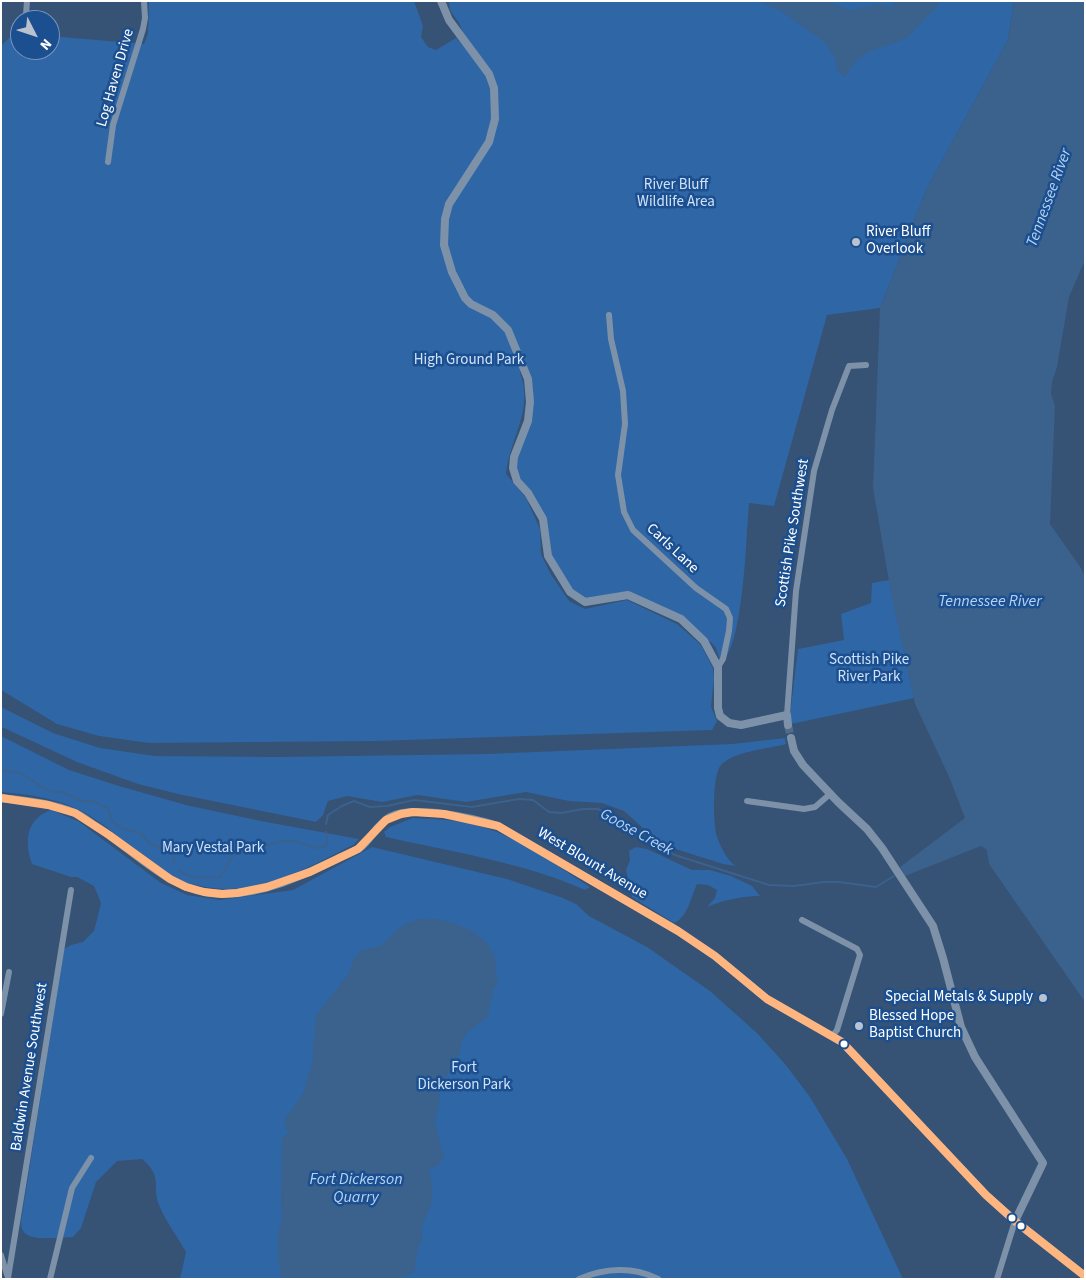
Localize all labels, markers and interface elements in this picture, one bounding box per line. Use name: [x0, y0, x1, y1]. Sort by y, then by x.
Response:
north arrow: [10, 10, 60, 60]
street label: Log Haven Drive: [93, 27, 139, 129]
text: N: [35, 34, 56, 54]
water label: Tennessee River: [1023, 146, 1077, 250]
park label: River Bluff Wildlife Area: [637, 177, 715, 212]
place label: River Bluff Overlook: [866, 224, 930, 259]
marker: River Bluff Overlook: [850, 236, 862, 248]
park label: High Ground Park: [414, 352, 524, 370]
street label: Scottish Pike Southwest: [772, 458, 814, 608]
street label: Carls Lane: [642, 520, 702, 578]
water label: Tennessee River: [938, 592, 1042, 612]
park label: Scottish Pike River Park: [829, 652, 909, 687]
water label: Goose Creek: [596, 805, 676, 861]
street label: West Blount Avenue: [534, 824, 650, 904]
park label: Mary Vestal Park: [162, 840, 264, 858]
street label: Baldwin Avenue Southwest: [8, 982, 52, 1152]
place label: Special Metals & Supply: [885, 989, 1033, 1007]
marker: Special Metals & Supply: [1037, 992, 1049, 1004]
place label: Blessed Hope Baptist Church: [869, 1008, 961, 1043]
marker: Blessed Hope Baptist Church: [853, 1020, 865, 1032]
unlabelled marker: [839, 1039, 849, 1049]
park label: Fort Dickerson Park: [417, 1060, 511, 1095]
water label: Fort Dickerson Quarry: [309, 1170, 403, 1208]
unlabelled marker: [1007, 1213, 1017, 1223]
unlabelled marker: [1016, 1221, 1026, 1231]

